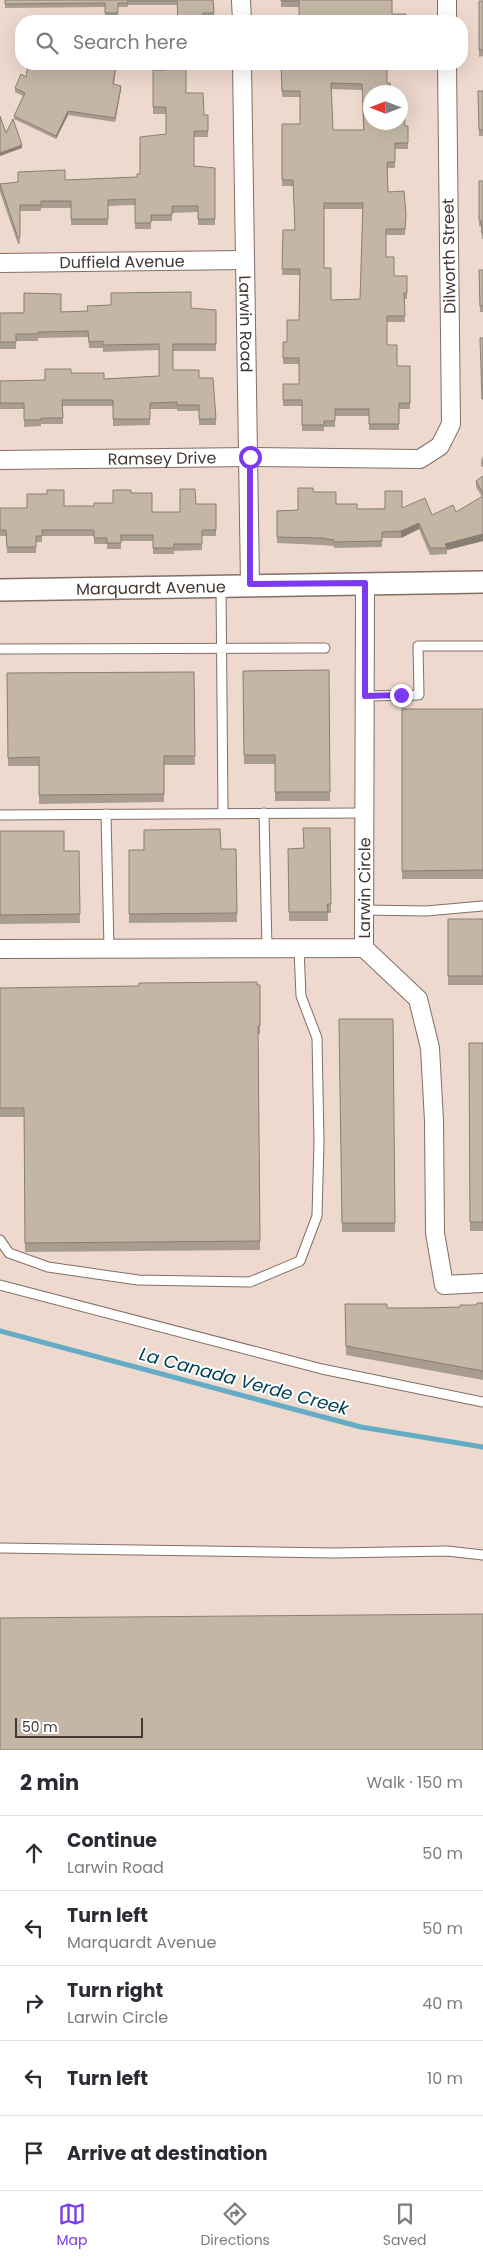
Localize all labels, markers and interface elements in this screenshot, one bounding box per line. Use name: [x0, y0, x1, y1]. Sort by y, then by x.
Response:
search box: [15, 15, 468, 70]
icon: search: [33, 29, 61, 57]
text: Search here: [73, 29, 187, 56]
north arrow: [363, 85, 408, 130]
street label: Dilworth Street: [436, 198, 462, 314]
street label: Duffield Avenue: [59, 249, 185, 274]
street label: Larwin Road: [234, 275, 258, 373]
street label: Ramsey Drive: [107, 446, 217, 470]
route start: [239, 446, 262, 469]
street label: Marquardt Avenue: [76, 575, 226, 600]
route end: [390, 684, 413, 707]
street label: Larwin Circle: [353, 837, 376, 939]
water label: La Canada Verde Creek: [137, 1341, 352, 1421]
scale bar: [15, 1715, 142, 1738]
text: 50 m: [22, 1717, 58, 1737]
text: 2 min: [20, 1768, 79, 1797]
text: Walk · 150 m: [366, 1771, 463, 1794]
text: Continue: [67, 1827, 157, 1854]
icon: ahead: [20, 1839, 48, 1867]
text: 50 m: [422, 1842, 463, 1865]
text: Larwin Road: [67, 1856, 164, 1879]
text: Turn left: [67, 1902, 148, 1929]
icon: left: [20, 1914, 48, 1942]
text: 50 m: [422, 1917, 463, 1940]
text: Marquardt Avenue: [67, 1931, 216, 1954]
text: Turn right: [67, 1977, 163, 2004]
icon: right: [20, 1989, 48, 2017]
text: 40 m: [422, 1992, 463, 2015]
text: Larwin Circle: [67, 2006, 168, 2029]
icon: left: [20, 2064, 48, 2092]
text: Turn left: [67, 2065, 148, 2092]
text: 10 m: [427, 2067, 463, 2090]
icon: arrive: [20, 2139, 48, 2167]
text: Arrive at destination: [67, 2140, 268, 2167]
tab: Map: [56, 2200, 87, 2251]
tab: Directions: [200, 2200, 270, 2251]
tab: Saved: [383, 2200, 427, 2251]

